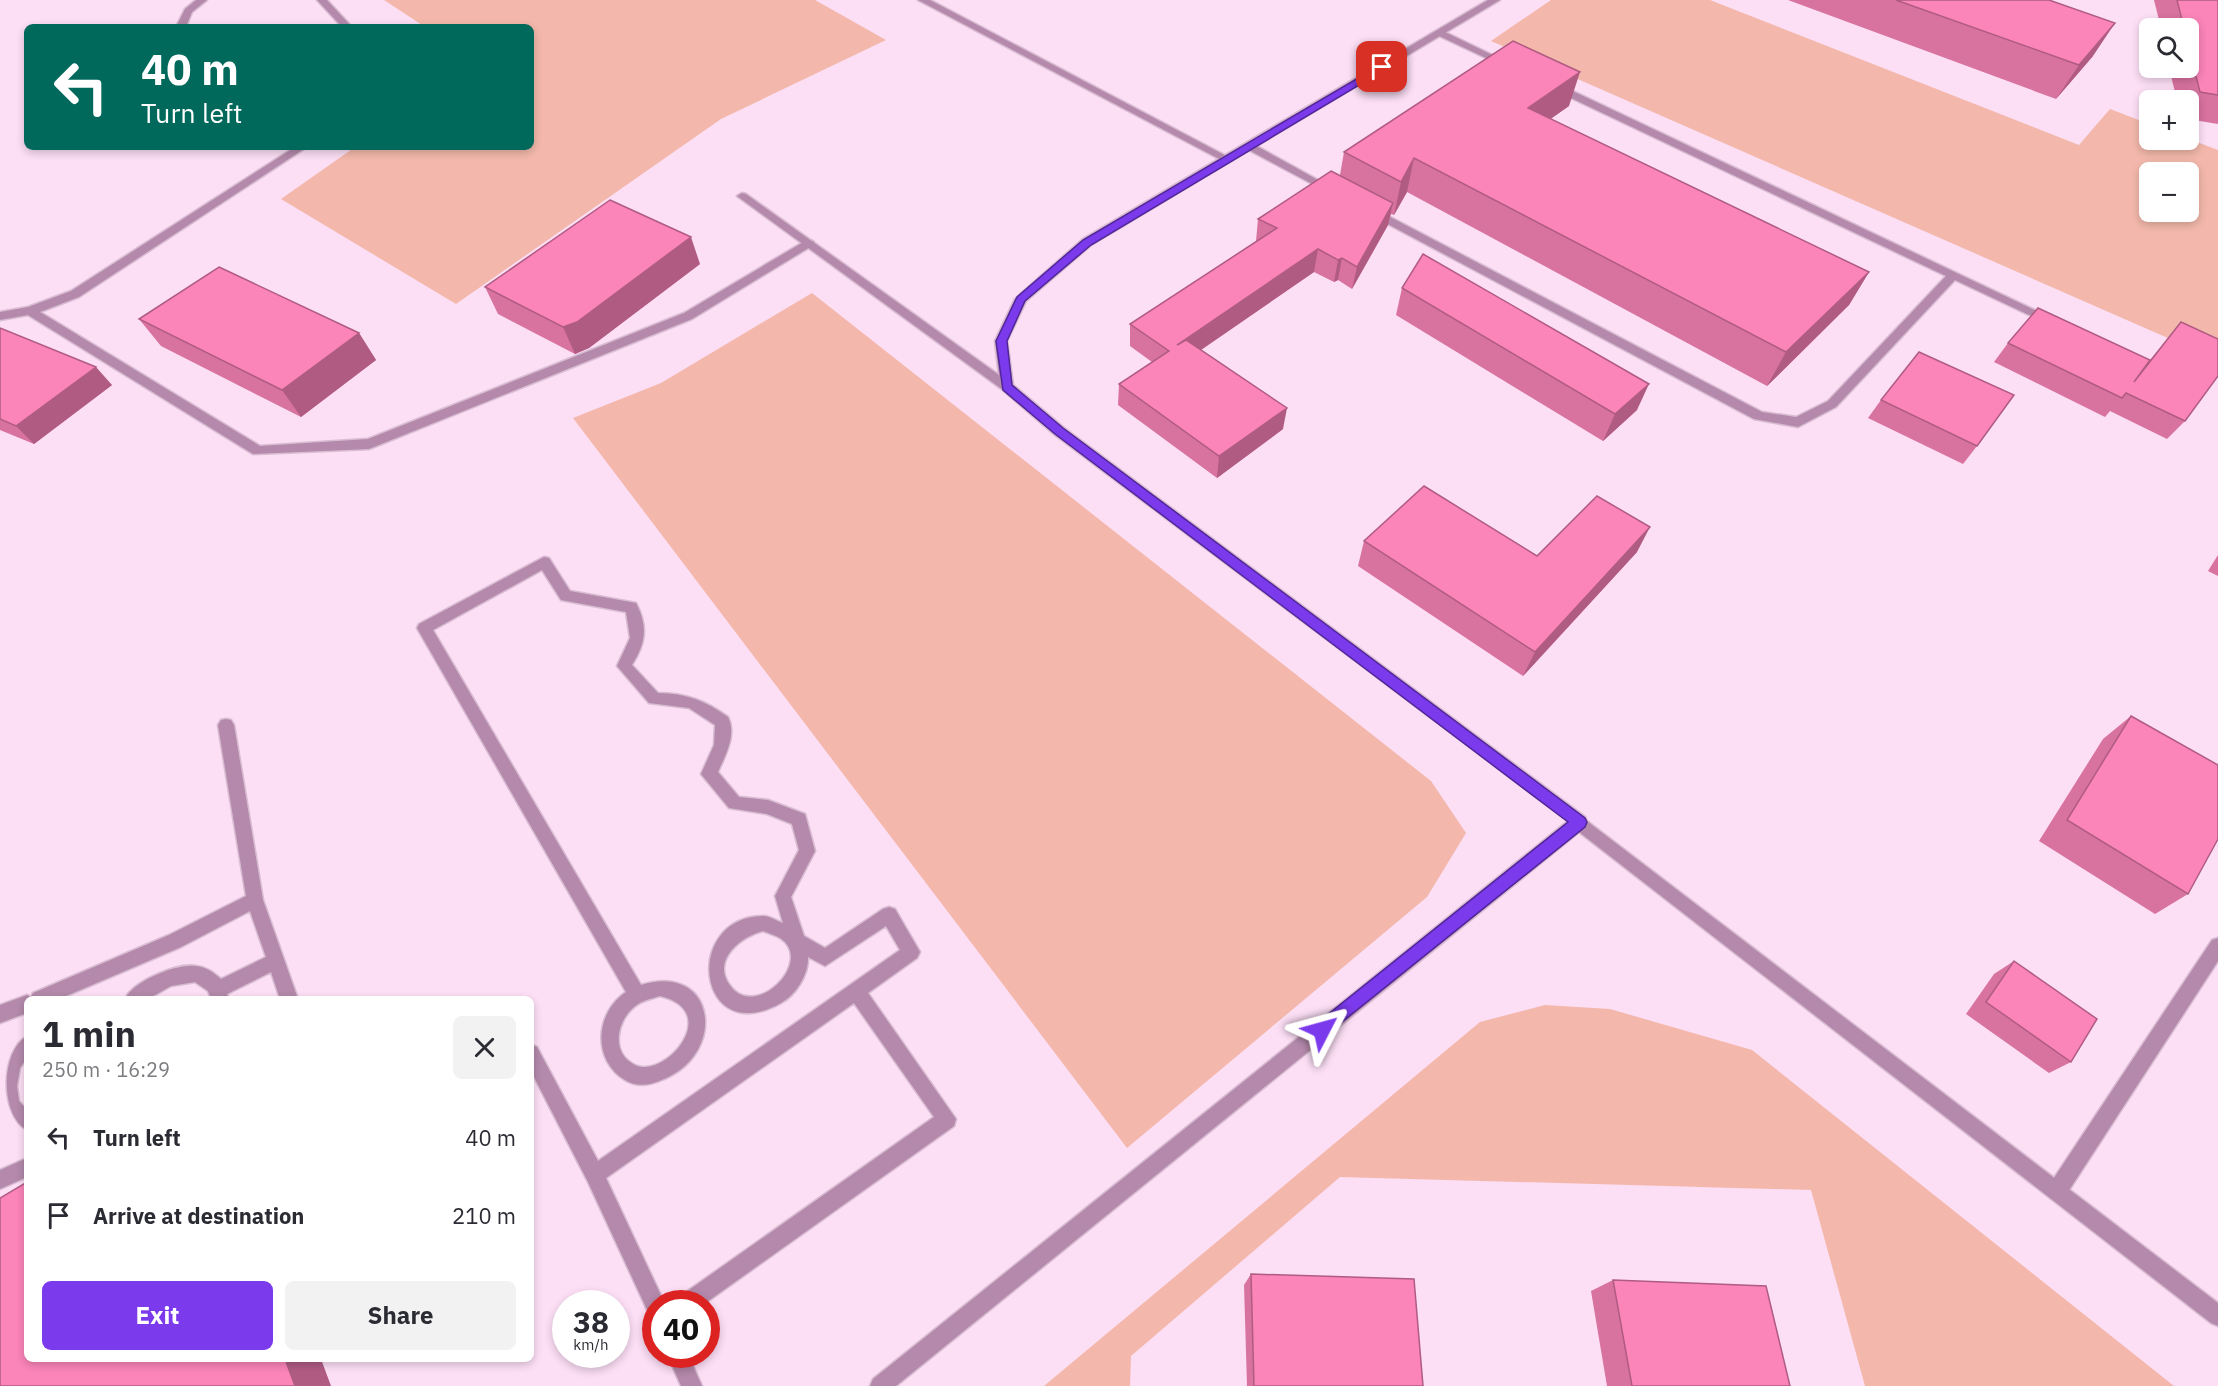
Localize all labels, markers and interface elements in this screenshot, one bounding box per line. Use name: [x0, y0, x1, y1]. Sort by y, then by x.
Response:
map controls: [2139, 18, 2199, 222]
button: search: [2139, 18, 2199, 78]
pin: [1356, 41, 1407, 92]
text: 40 m: [141, 42, 239, 97]
icon: left: [42, 48, 120, 126]
icon: arrive: [1365, 50, 1398, 83]
button: +: [2139, 90, 2199, 150]
text: Turn left: [141, 95, 242, 130]
button: −: [2139, 162, 2199, 222]
position arrow: [1290, 998, 1354, 1062]
text: 1 min: [42, 1010, 136, 1057]
button: close: [453, 1016, 516, 1079]
text: 250 m · 16:29: [42, 1056, 170, 1083]
icon: left: [42, 1121, 75, 1154]
text: Turn left: [93, 1123, 181, 1152]
text: 40 m: [465, 1123, 516, 1152]
icon: arrive: [42, 1199, 75, 1232]
text: Arrive at destination: [93, 1201, 304, 1230]
text: 210 m: [452, 1201, 516, 1230]
button: Exit: [42, 1281, 273, 1350]
button: Share: [285, 1281, 516, 1350]
speed limit sign: 40: [642, 1290, 720, 1368]
text: 38: [573, 1302, 609, 1341]
text: km/h: [573, 1335, 609, 1354]

